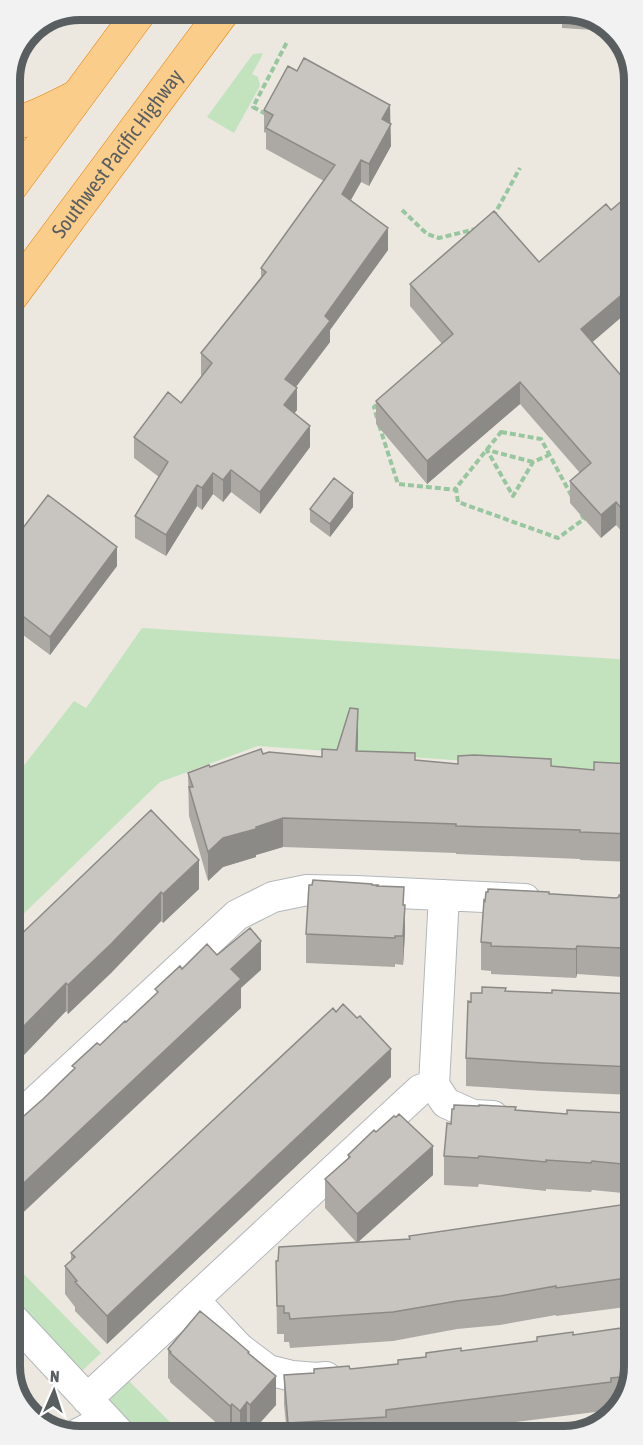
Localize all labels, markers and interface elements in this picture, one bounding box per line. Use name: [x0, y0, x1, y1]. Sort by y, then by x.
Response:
street label: Southwest Pacific Highway: [46, 64, 187, 242]
north arrow: [24, 1361, 84, 1421]
text: N: [50, 1367, 60, 1385]

